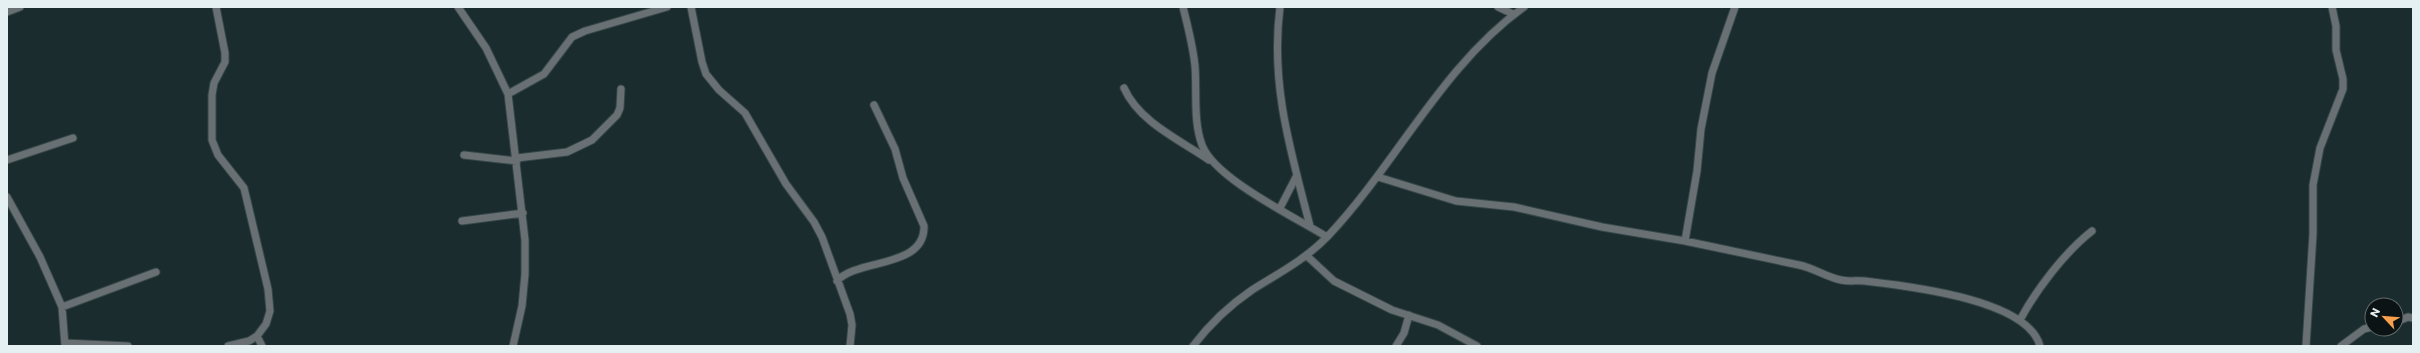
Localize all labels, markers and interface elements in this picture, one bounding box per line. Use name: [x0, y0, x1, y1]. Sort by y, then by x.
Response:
north arrow: [2364, 297, 2404, 337]
text: N: [2366, 305, 2384, 320]

